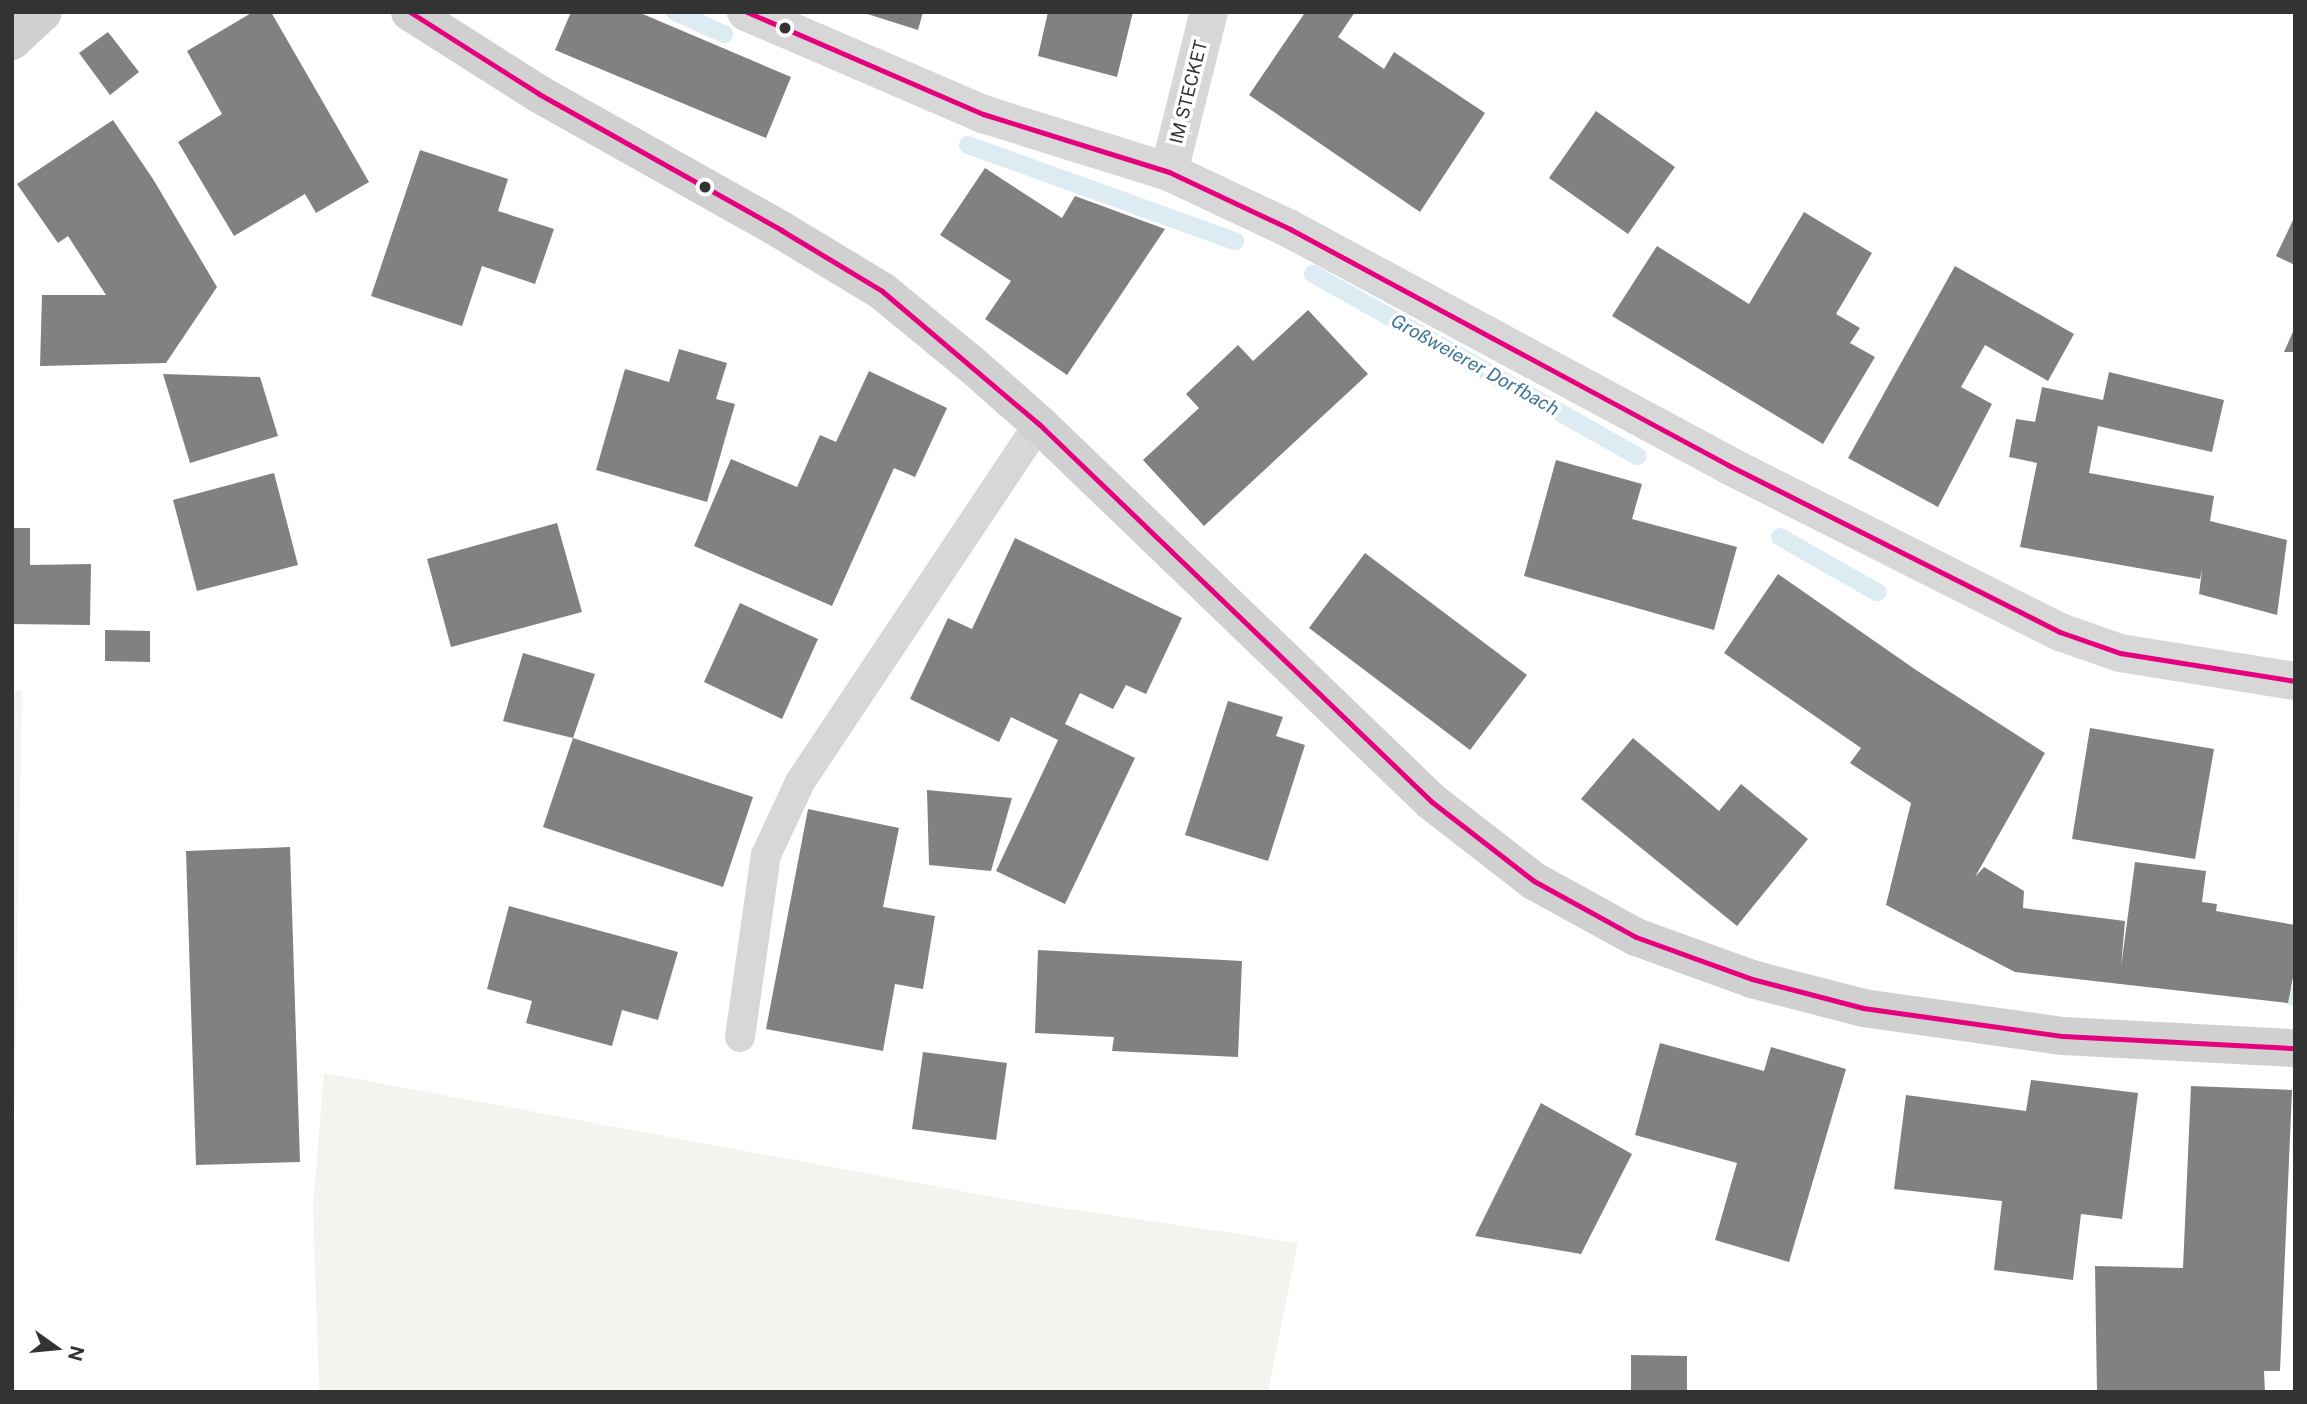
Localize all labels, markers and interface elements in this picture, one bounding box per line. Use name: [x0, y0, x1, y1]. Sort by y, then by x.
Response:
unlabelled marker: [778, 21, 792, 35]
street label: IM STECKET: [1166, 38, 1212, 146]
unlabelled marker: [698, 180, 712, 194]
water label: Großweierer Dorfbach: [1387, 309, 1563, 421]
north arrow: [21, 1313, 91, 1383]
text: N: [64, 1343, 89, 1363]

